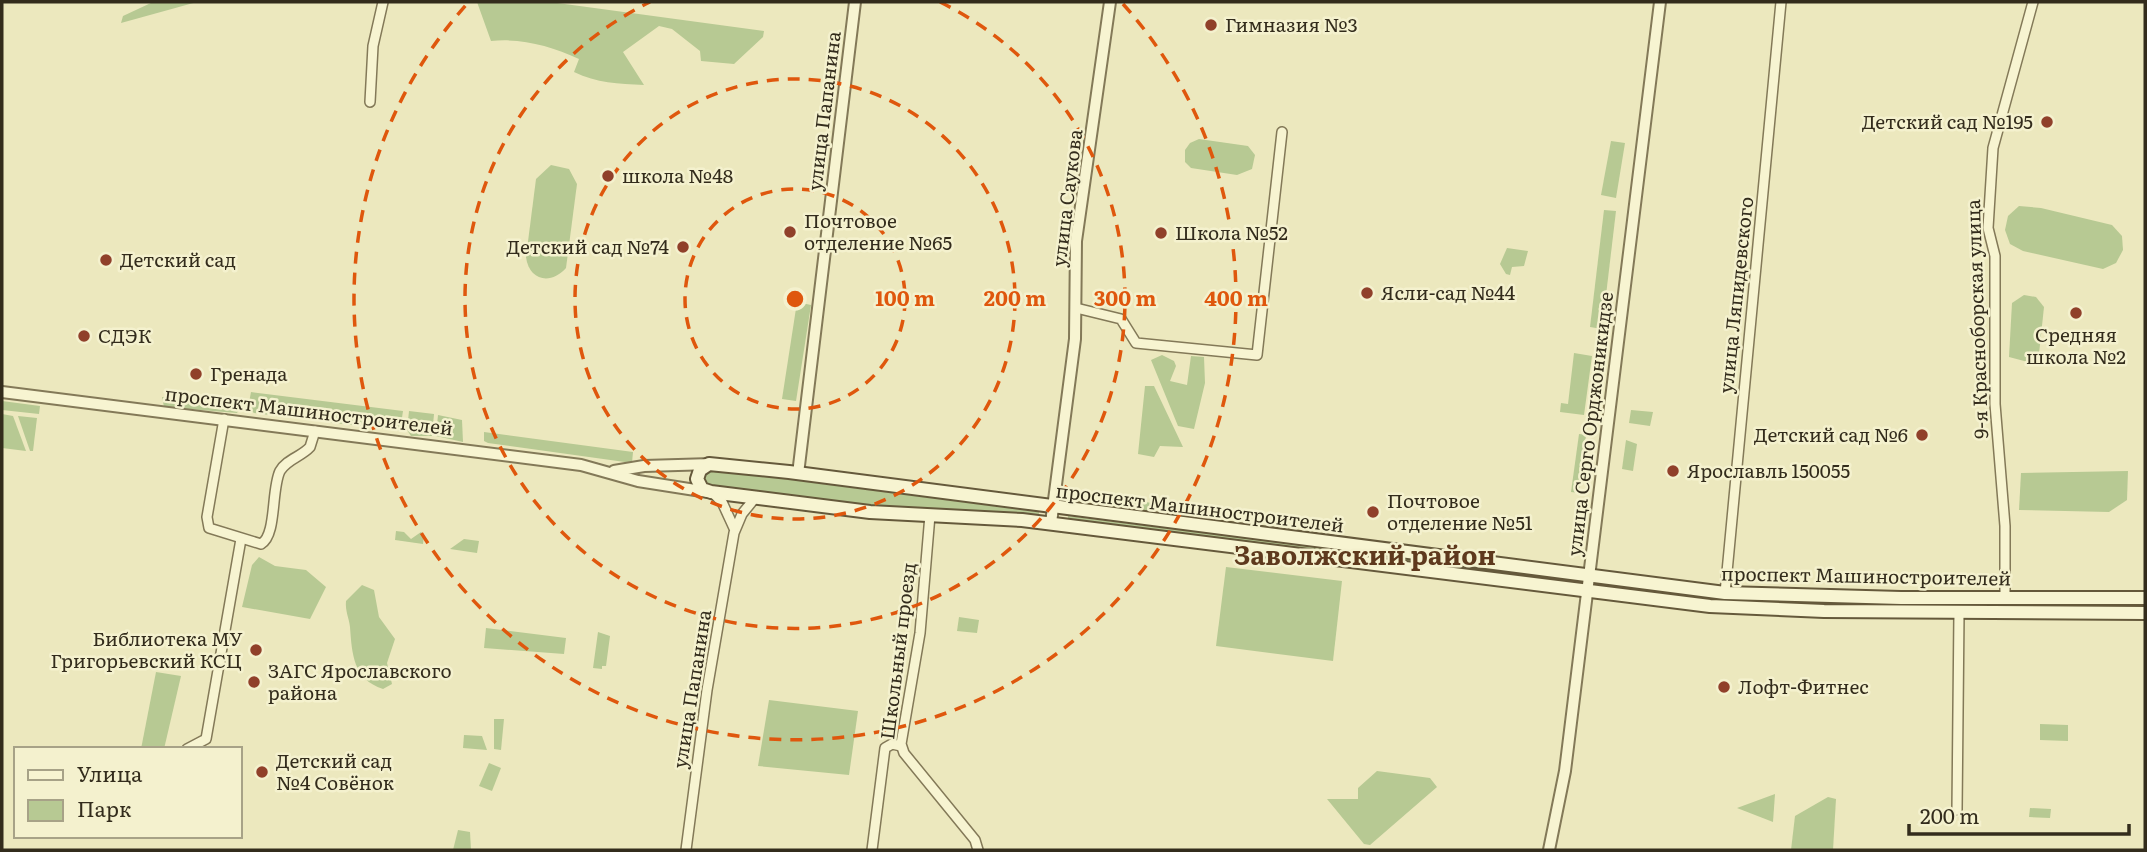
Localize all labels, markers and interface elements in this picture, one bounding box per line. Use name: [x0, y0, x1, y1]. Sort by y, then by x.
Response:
place label: Гимназия №3: [1225, 10, 1358, 38]
marker: Гимназия №3: [1203, 17, 1219, 33]
street label: улица Папанина: [799, 29, 847, 192]
place label: Детский сад №195: [1862, 107, 2033, 135]
marker: Детский сад №195: [2039, 114, 2055, 130]
street label: улица Саукова: [1044, 127, 1088, 268]
place label: школа №48: [622, 161, 733, 189]
marker: школа №48: [600, 168, 616, 184]
street label: улица Ляпидевского: [1711, 195, 1759, 395]
street label: 9-я Красноборская улица: [1958, 198, 1994, 439]
place label: Почтовое отделение №65: [804, 206, 952, 256]
place label: Школа №52: [1175, 218, 1288, 246]
marker: Почтовое отделение №65: [782, 224, 798, 240]
marker: Школа №52: [1153, 225, 1169, 241]
place label: Детский сад №74: [507, 232, 670, 260]
marker: Детский сад №74: [675, 239, 691, 255]
place label: Детский сад: [120, 245, 236, 273]
marker: Детский сад: [98, 252, 114, 268]
place label: Ясли-сад №44: [1381, 278, 1516, 306]
text: 100 m: [875, 281, 935, 312]
text: 200 m: [984, 281, 1046, 312]
text: 300 m: [1094, 281, 1156, 312]
text: 400 m: [1204, 281, 1268, 312]
marker: Ясли-сад №44: [1359, 285, 1375, 301]
centre of rings: [783, 287, 807, 311]
street label: улица Серго Орджоникидзе: [1559, 290, 1619, 558]
marker: Средняя школа №2: [2068, 305, 2084, 321]
place label: Средняя школа №2: [2026, 320, 2126, 370]
place label: СДЭК: [98, 321, 152, 349]
marker: СДЭК: [76, 328, 92, 344]
place label: Гренада: [210, 359, 288, 387]
marker: Гренада: [188, 366, 204, 382]
street label: проспект Машиностроителей: [163, 378, 455, 442]
place label: Детский сад №6: [1754, 420, 1908, 448]
marker: Детский сад №6: [1914, 427, 1930, 443]
place label: Ярославль 150055: [1687, 456, 1850, 484]
marker: Ярославль 150055: [1665, 463, 1681, 479]
street label: проспект Машиностроителей: [1054, 475, 1346, 539]
place label: Почтовое отделение №51: [1387, 486, 1533, 536]
marker: Почтовое отделение №51: [1365, 504, 1381, 520]
district label: Заволжский район: [1234, 534, 1496, 573]
street label: проспект Машиностроителей: [1721, 558, 2011, 592]
street label: Школьный проезд: [872, 561, 922, 741]
street label: улица Папанина: [665, 607, 718, 770]
place label: Библиотека МУ Григорьевский КСЦ: [50, 624, 242, 674]
marker: Библиотека МУ Григорьевский КСЦ: [248, 642, 264, 658]
place label: ЗАГС Ярославского района: [268, 656, 452, 706]
place label: Лофт-Фитнес: [1738, 672, 1869, 700]
marker: ЗАГС Ярославского района: [246, 674, 262, 690]
marker: Лофт-Фитнес: [1716, 679, 1732, 695]
place label: Детский сад №4 Совёнок: [276, 746, 395, 796]
legend: [14, 747, 242, 838]
text: Улица: [77, 757, 143, 788]
marker: Детский сад №4 Совёнок: [254, 764, 270, 780]
text: Парк: [77, 792, 132, 823]
scale bar: [1909, 792, 2130, 836]
text: 200 m: [1920, 799, 1980, 830]

